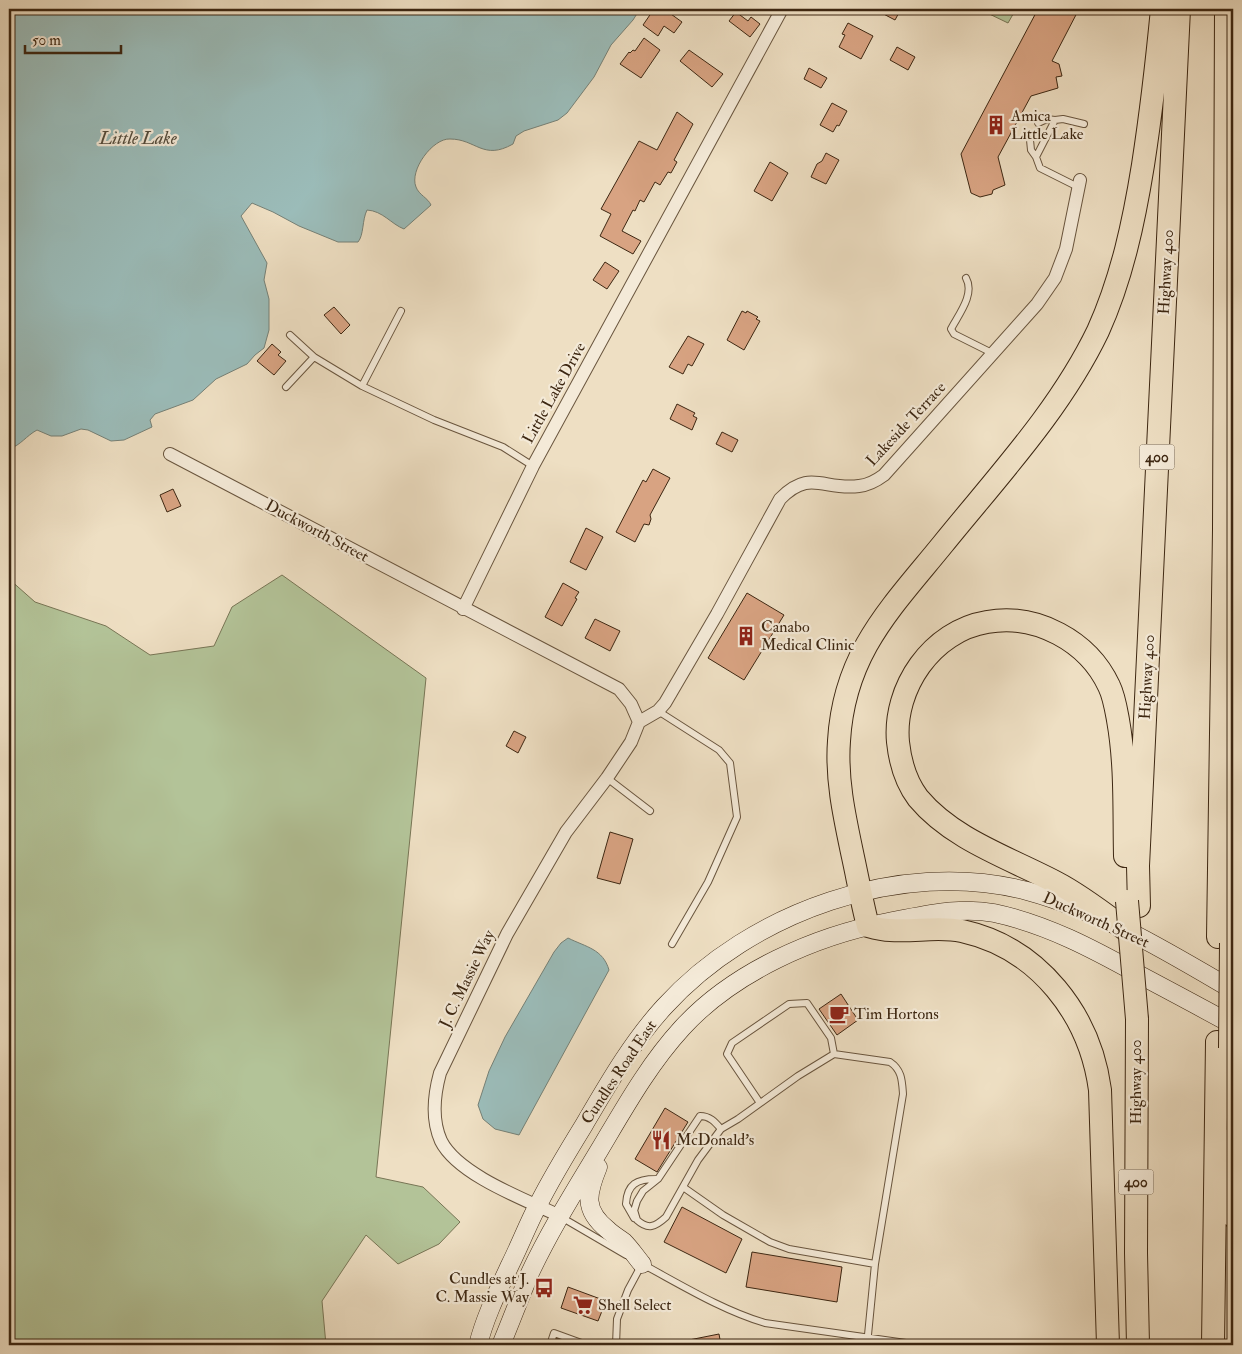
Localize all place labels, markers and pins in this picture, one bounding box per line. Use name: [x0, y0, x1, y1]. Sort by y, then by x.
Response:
place label: Amica Little Lake: [1010, 106, 1084, 144]
building icon: Amica Little Lake: [985, 114, 1007, 136]
place label: Canabo Medical Clinic: [761, 617, 855, 655]
building icon: Canabo Medical Clinic: [735, 625, 757, 647]
cafe icon: Tim Hortons: [828, 1003, 850, 1025]
place label: Tim Hortons: [854, 1004, 939, 1024]
restaurant icon: McDonald's: [650, 1129, 672, 1151]
place label: McDonald's: [676, 1130, 754, 1150]
place label: Cundles at J. C. Massie Way: [435, 1269, 530, 1307]
bus stop icon: Cundles at J. C. Massie Way: [533, 1277, 555, 1299]
supermarket icon: Shell Select: [572, 1294, 594, 1316]
place label: Shell Select: [598, 1295, 672, 1315]

